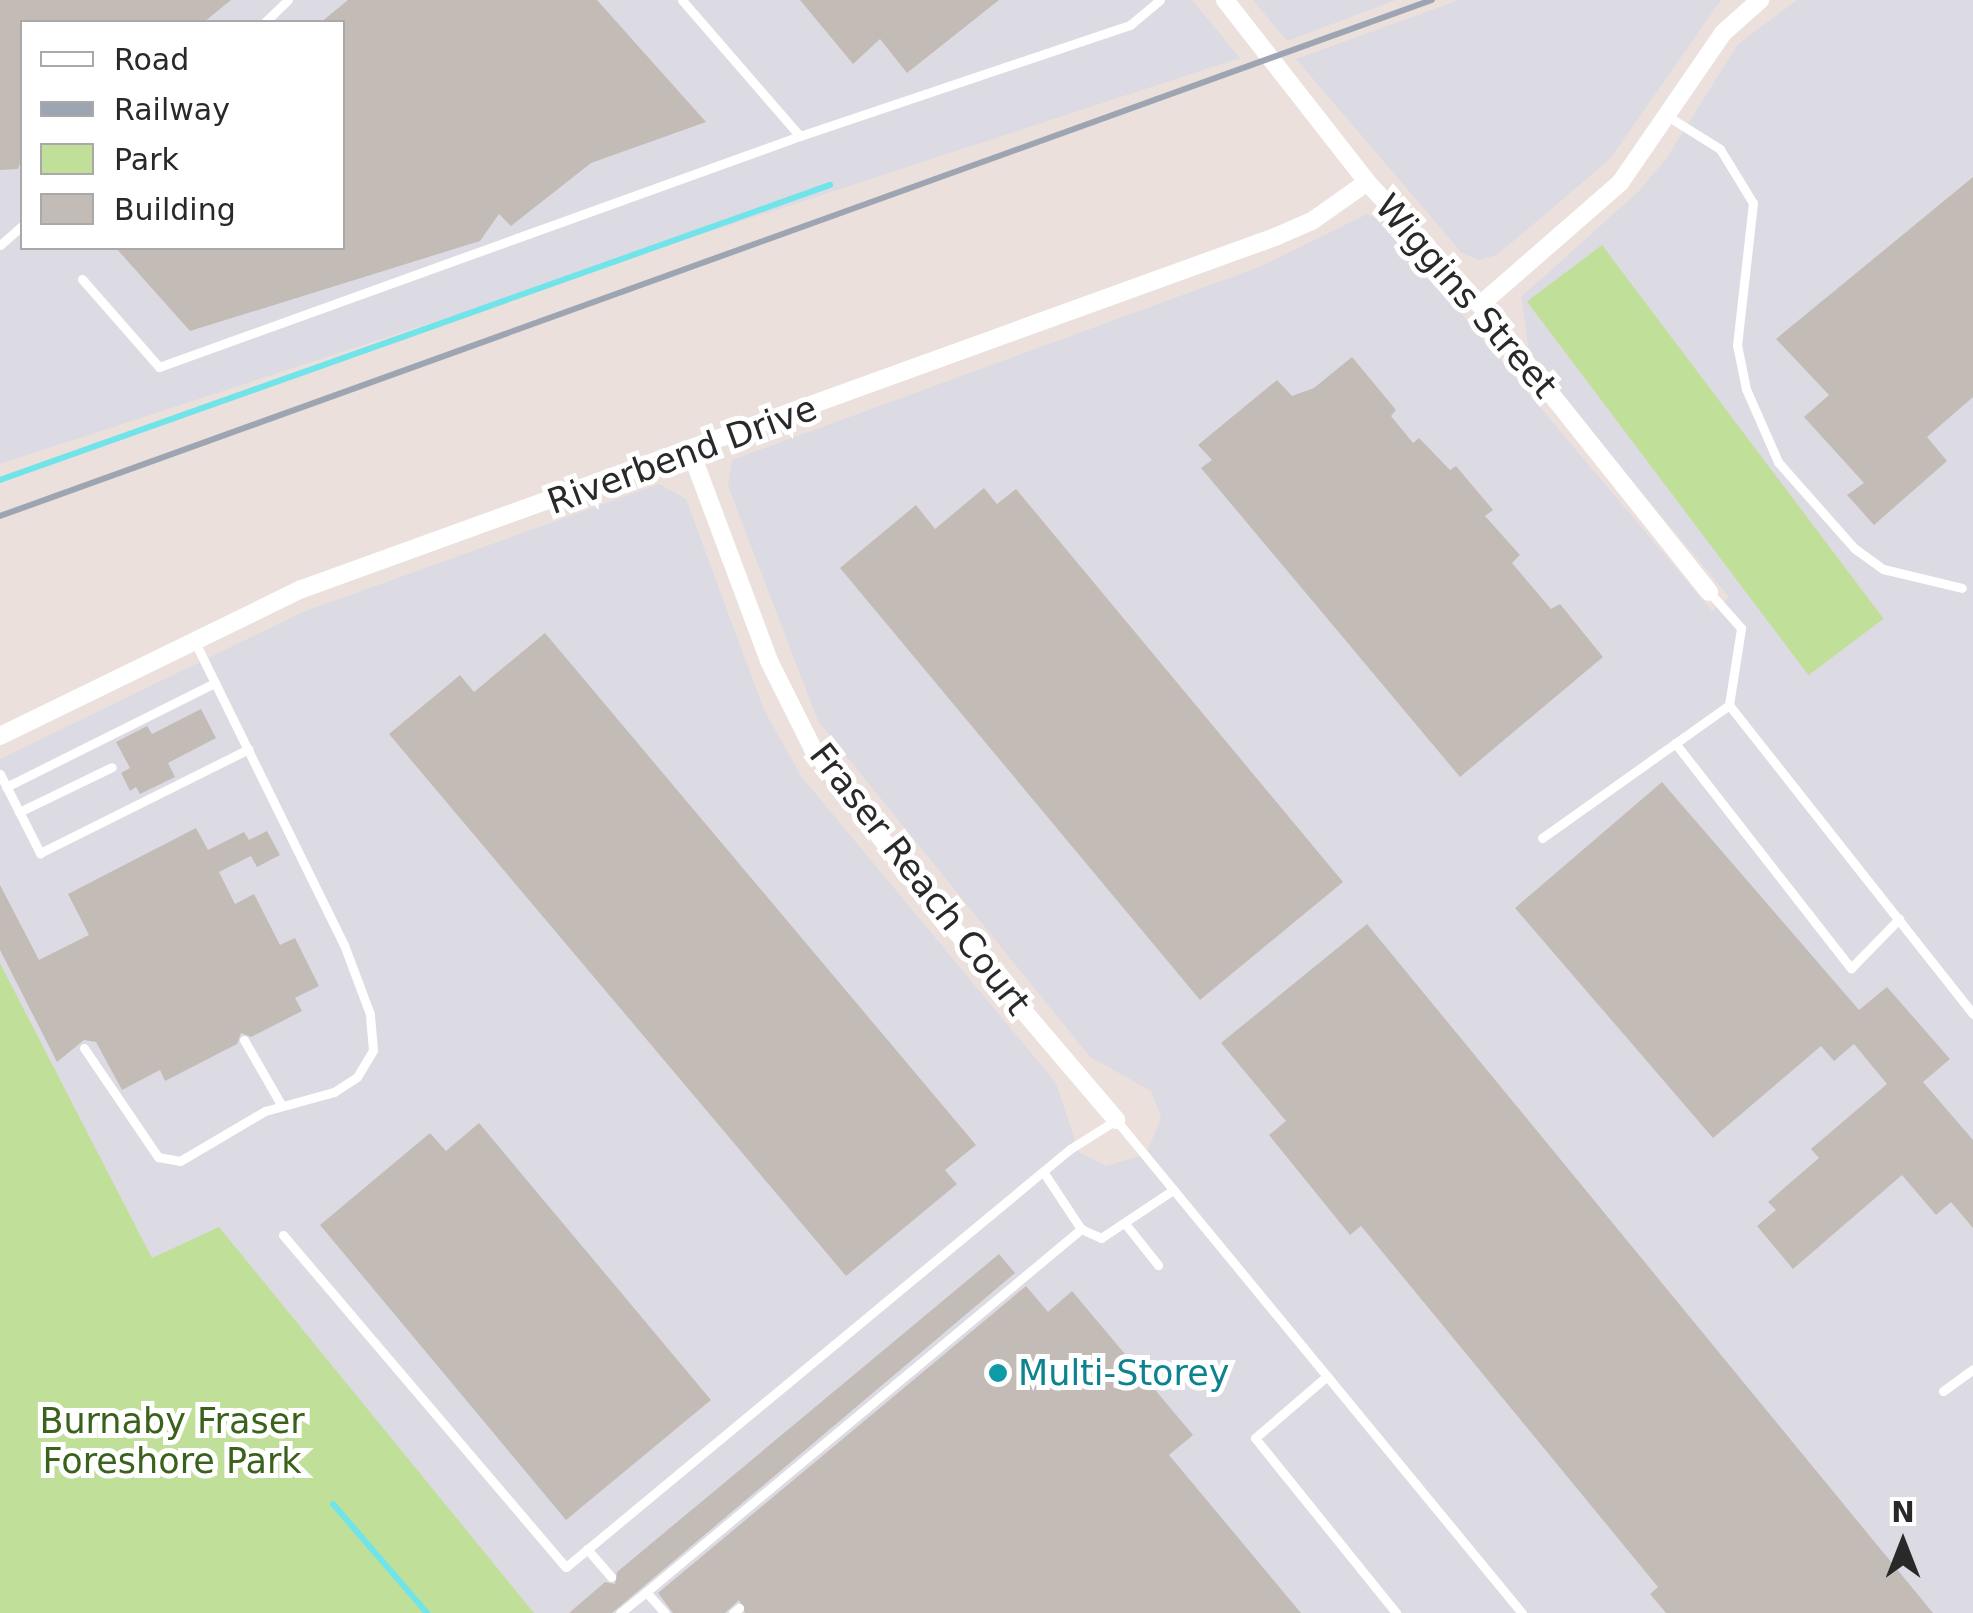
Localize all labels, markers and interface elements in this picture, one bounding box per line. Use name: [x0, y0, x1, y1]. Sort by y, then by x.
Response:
legend: [20, 20, 345, 250]
text: Road: [114, 42, 189, 77]
text: Railway: [114, 92, 230, 127]
text: Park: [114, 142, 179, 177]
street label: Wiggins Street: [1366, 186, 1566, 406]
text: Building: [114, 192, 236, 227]
street label: Riverbend Drive: [542, 387, 822, 523]
street label: Fraser Reach Court: [801, 735, 1039, 1023]
place label: Multi-Storey: [1018, 1352, 1229, 1394]
marker: Multi-Storey: [987, 1362, 1009, 1384]
park label: Burnaby Fraser Foreshore Park: [39, 1400, 305, 1482]
north arrow: [1853, 1493, 1953, 1593]
text: N: [1891, 1496, 1915, 1529]

